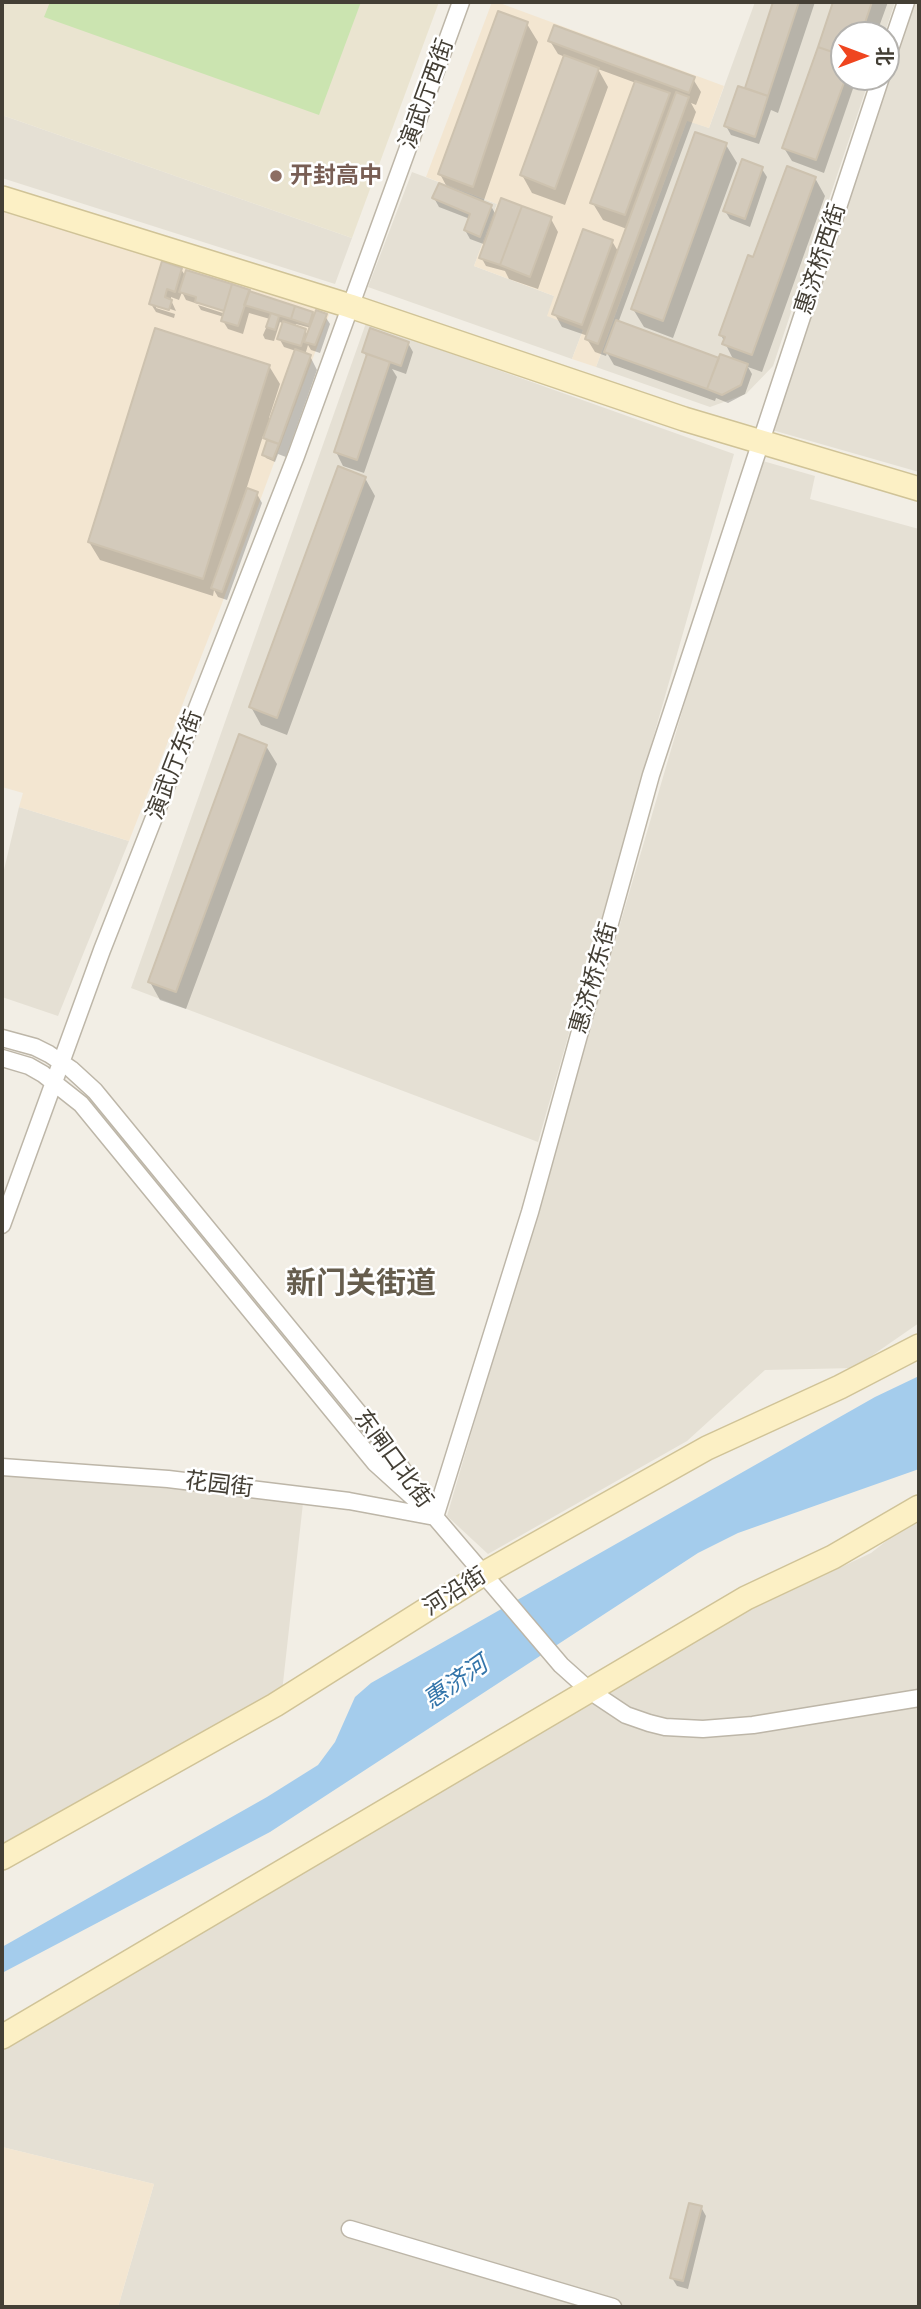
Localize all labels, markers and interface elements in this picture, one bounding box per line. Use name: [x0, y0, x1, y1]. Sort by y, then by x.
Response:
north arrow: [830, 21, 900, 91]
street label: 演武厅西街: [394, 35, 460, 153]
text: 北: [873, 46, 896, 66]
place label: 开封高中: [290, 162, 382, 190]
marker: 开封高中: [268, 168, 284, 184]
street label: 惠济桥西街: [790, 200, 852, 318]
street label: 演武厅东街: [142, 706, 208, 824]
street label: 惠济桥东街: [565, 919, 623, 1037]
district label: 新门关街道: [286, 1266, 436, 1302]
street label: 东闸口北街: [348, 1404, 438, 1514]
street label: 花园街: [183, 1467, 255, 1503]
street label: 河沿街: [418, 1562, 492, 1622]
water label: 惠济河: [418, 1651, 494, 1715]

